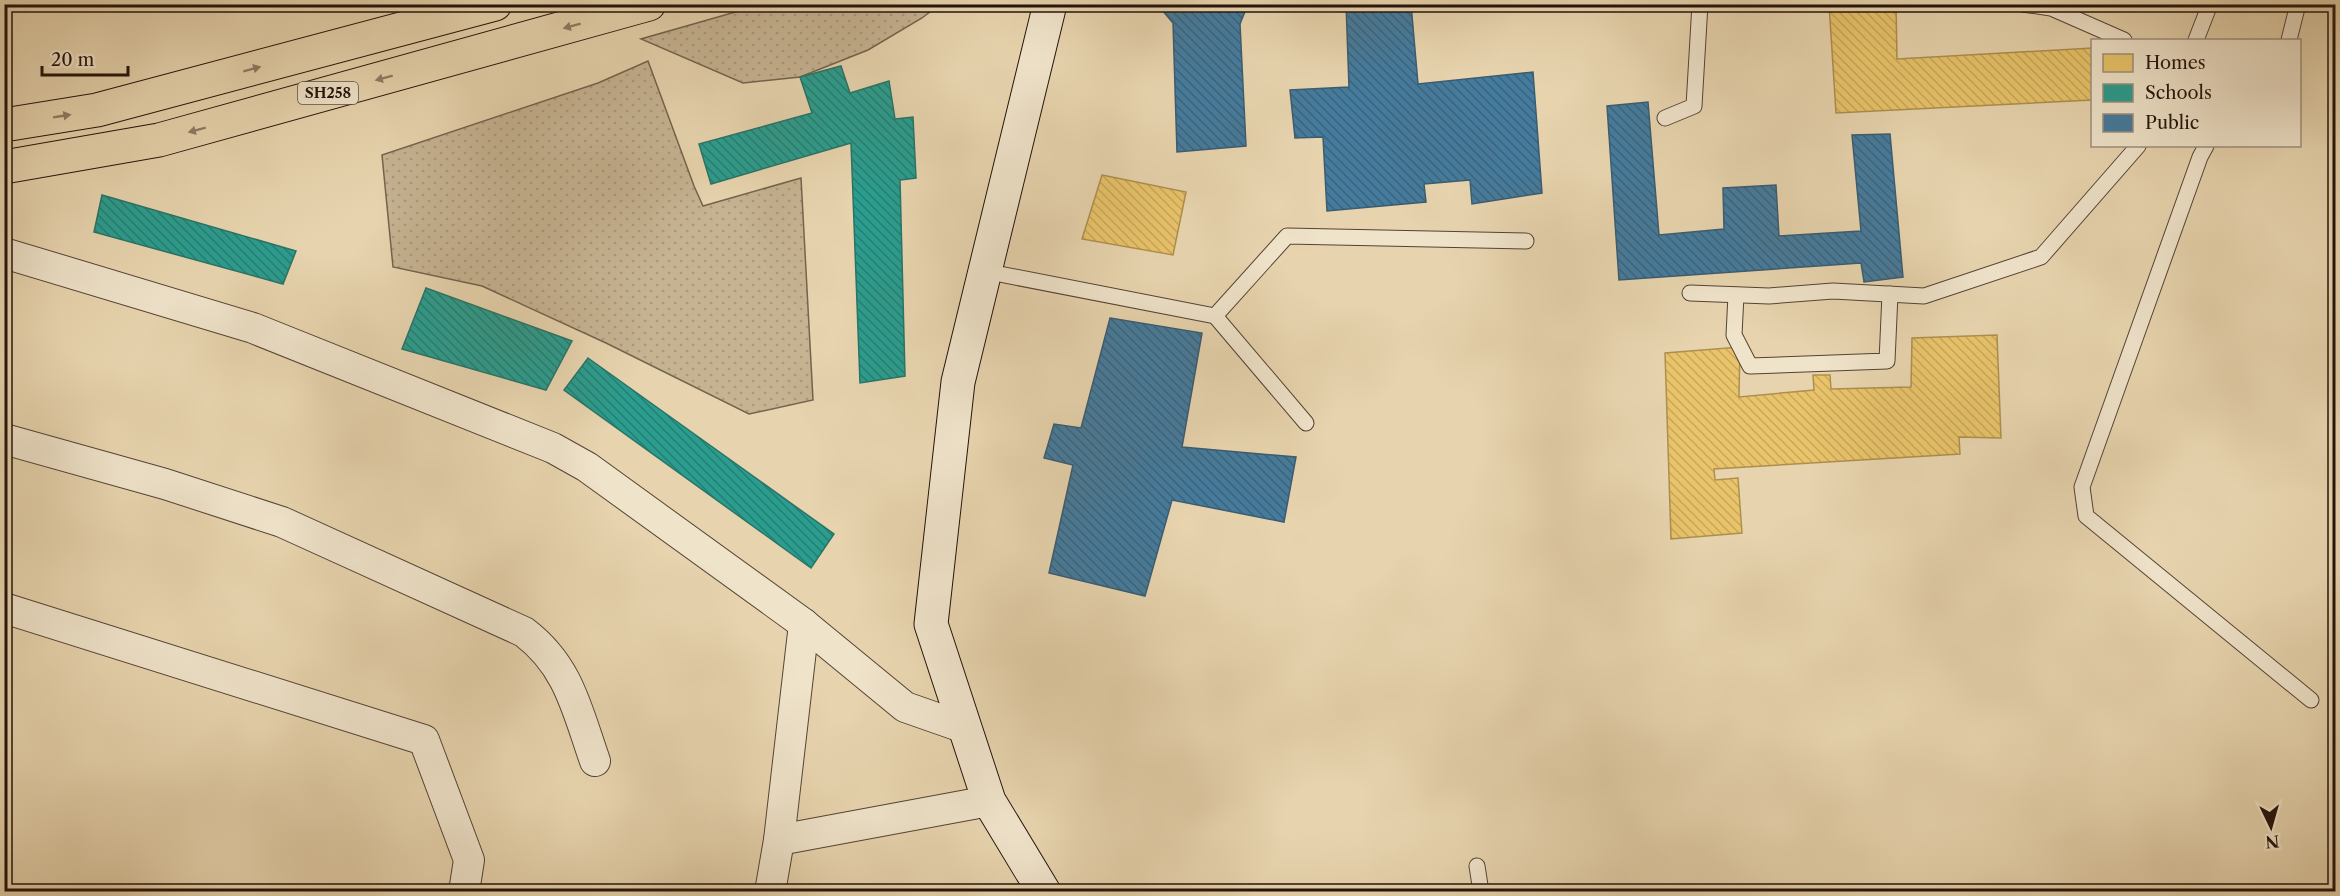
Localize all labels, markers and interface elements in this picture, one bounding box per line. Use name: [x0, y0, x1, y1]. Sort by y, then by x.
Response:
one-way arrow: [563, 22, 581, 31]
scale bar: [42, 39, 128, 77]
legend: [2091, 39, 2301, 147]
text: 20 m: [51, 49, 95, 71]
text: Homes: [2145, 52, 2206, 74]
one-way arrow: [243, 64, 261, 73]
one-way arrow: [375, 74, 393, 83]
road number: SH258: [298, 82, 358, 104]
text: Schools: [2145, 82, 2212, 104]
one-way arrow: [53, 111, 72, 120]
text: Public: [2145, 112, 2199, 134]
one-way arrow: [187, 126, 205, 135]
north arrow: [2241, 797, 2301, 857]
text: N: [2264, 831, 2280, 853]

